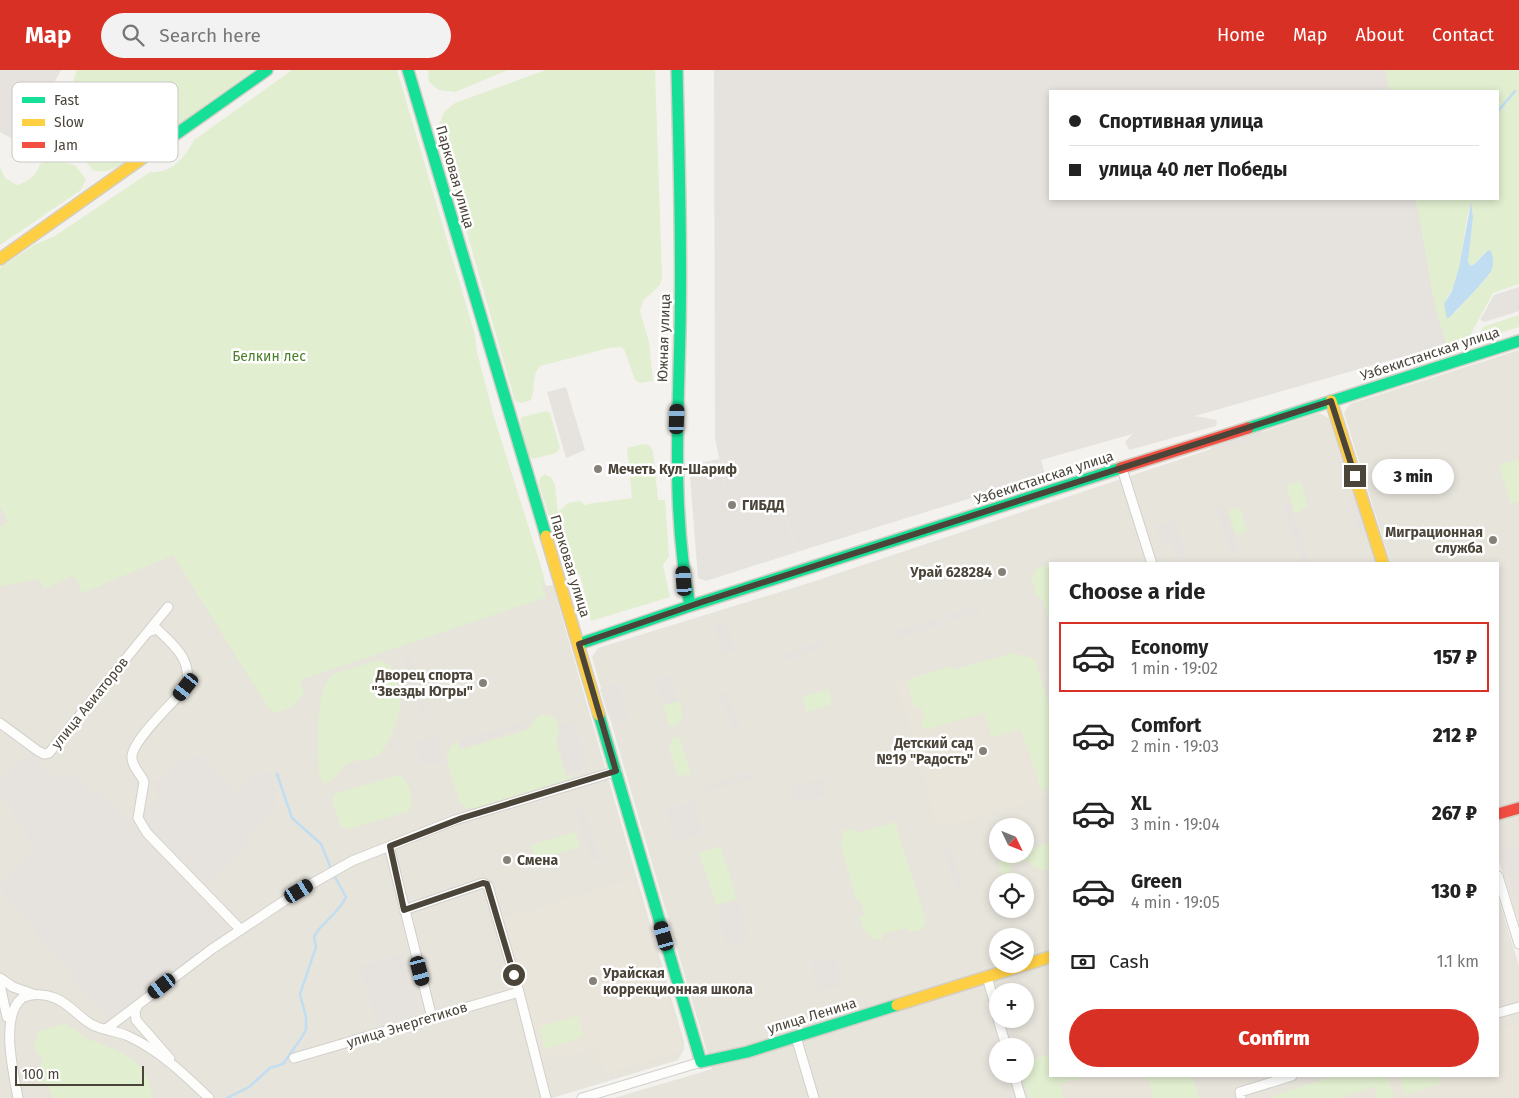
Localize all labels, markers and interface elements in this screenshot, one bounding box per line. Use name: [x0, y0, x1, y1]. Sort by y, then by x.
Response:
search box: [101, 13, 451, 58]
text: Map: [25, 21, 71, 49]
icon: search: [119, 21, 147, 49]
text: Search here: [159, 24, 261, 47]
text: Home: [1217, 24, 1265, 46]
text: Map: [1293, 24, 1327, 46]
text: About: [1355, 24, 1404, 46]
text: Contact: [1432, 24, 1494, 46]
legend: [12, 82, 178, 162]
text: Fast: [54, 92, 80, 109]
text: Спортивная улица: [1099, 110, 1263, 133]
text: Slow: [54, 114, 84, 131]
street label: Парковая улица: [432, 123, 478, 231]
text: Jam: [54, 137, 78, 154]
text: улица 40 лет Победы: [1099, 158, 1287, 181]
street label: Южная улица: [654, 293, 674, 383]
street label: Узбекистанская улица: [1358, 323, 1502, 385]
park label: Белкин лес: [232, 348, 306, 365]
car: [668, 404, 685, 434]
street label: Узбекистанская улица: [972, 447, 1116, 509]
callout: 3 min: [1372, 458, 1455, 494]
place label: Мечеть Кул-Шариф: [608, 461, 737, 478]
marker: Мечеть Кул-Шариф: [592, 463, 604, 475]
route end: [1344, 465, 1366, 487]
text: 3 min: [1393, 467, 1433, 486]
place label: ГИБДД: [742, 497, 785, 514]
marker: ГИБДД: [726, 499, 738, 511]
street label: Парковая улица: [546, 513, 594, 619]
place label: Миграционная служба: [1385, 524, 1483, 557]
marker: Миграционная служба: [1487, 534, 1499, 546]
place label: Урай 628284: [909, 564, 992, 581]
car: [675, 566, 692, 596]
marker: Урай 628284: [996, 566, 1008, 578]
text: Choose a ride: [1069, 578, 1205, 605]
icon: car: [1071, 635, 1116, 680]
text: Economy: [1131, 636, 1208, 659]
text: 157 ₽: [1433, 646, 1477, 669]
street label: улица Авиаторов: [48, 654, 132, 752]
text: 1 min · 19:02: [1131, 659, 1218, 678]
place label: Дворец спорта "Звезды Югры": [371, 667, 473, 700]
car: [170, 671, 201, 703]
marker: Дворец спорта "Звезды Югры": [477, 677, 489, 689]
icon: car: [1071, 713, 1116, 758]
text: Comfort: [1131, 714, 1201, 737]
text: 212 ₽: [1433, 724, 1477, 747]
place label: Детский сад №19 "Радость": [876, 735, 973, 768]
text: 2 min · 19:03: [1131, 737, 1219, 756]
marker: Детский сад №19 "Радость": [977, 745, 989, 757]
icon: car: [1071, 791, 1116, 836]
text: XL: [1131, 792, 1152, 815]
text: 267 ₽: [1432, 802, 1477, 825]
text: 3 min · 19:04: [1131, 815, 1220, 834]
north arrow: [989, 818, 1034, 862]
map controls: [989, 818, 1034, 1083]
place label: Смена: [517, 852, 558, 869]
marker: Смена: [501, 854, 513, 866]
icon: car: [1071, 869, 1116, 914]
text: Green: [1131, 870, 1182, 893]
button: locate: [989, 873, 1034, 918]
car: [282, 877, 315, 905]
text: 130 ₽: [1431, 880, 1477, 903]
text: 4 min · 19:05: [1131, 893, 1220, 912]
car: [652, 920, 675, 952]
button: layers: [989, 928, 1034, 973]
icon: cash: [1069, 948, 1097, 976]
text: Cash: [1109, 950, 1150, 973]
text: 1.1 km: [1437, 952, 1479, 971]
car: [408, 955, 431, 987]
route start: [503, 964, 525, 986]
place label: Урайская коррекционная школа: [602, 965, 753, 998]
car: [145, 971, 178, 1001]
marker: Урайская коррекционная школа: [587, 975, 599, 987]
button: +: [989, 983, 1034, 1028]
street label: улица Ленина: [765, 994, 859, 1038]
street label: улица Энергетиков: [345, 999, 470, 1051]
button: Confirm: [1069, 1009, 1479, 1067]
button: −: [989, 1038, 1034, 1083]
scale bar: [15, 1063, 144, 1086]
text: 100 m: [22, 1066, 59, 1083]

